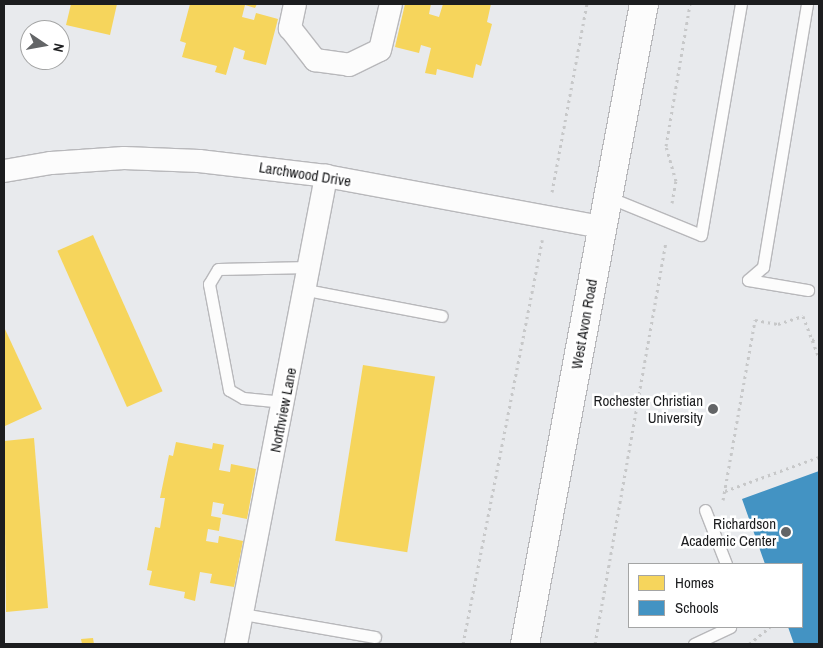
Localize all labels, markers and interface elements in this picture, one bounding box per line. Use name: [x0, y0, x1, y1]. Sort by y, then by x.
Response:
north arrow: [20, 20, 70, 70]
text: N: [49, 42, 68, 54]
street label: Larchwood Drive: [258, 158, 352, 190]
street label: West Avon Road: [567, 277, 601, 371]
street label: Northview Lane: [266, 366, 300, 454]
place label: Rochester Christian University: [594, 391, 703, 426]
marker: Rochester Christian University: [707, 403, 719, 415]
place label: Richardson Academic Center: [681, 514, 776, 549]
marker: Richardson Academic Center: [780, 526, 792, 538]
legend: [628, 563, 803, 628]
text: Homes: [675, 572, 714, 593]
text: Schools: [675, 597, 719, 618]

